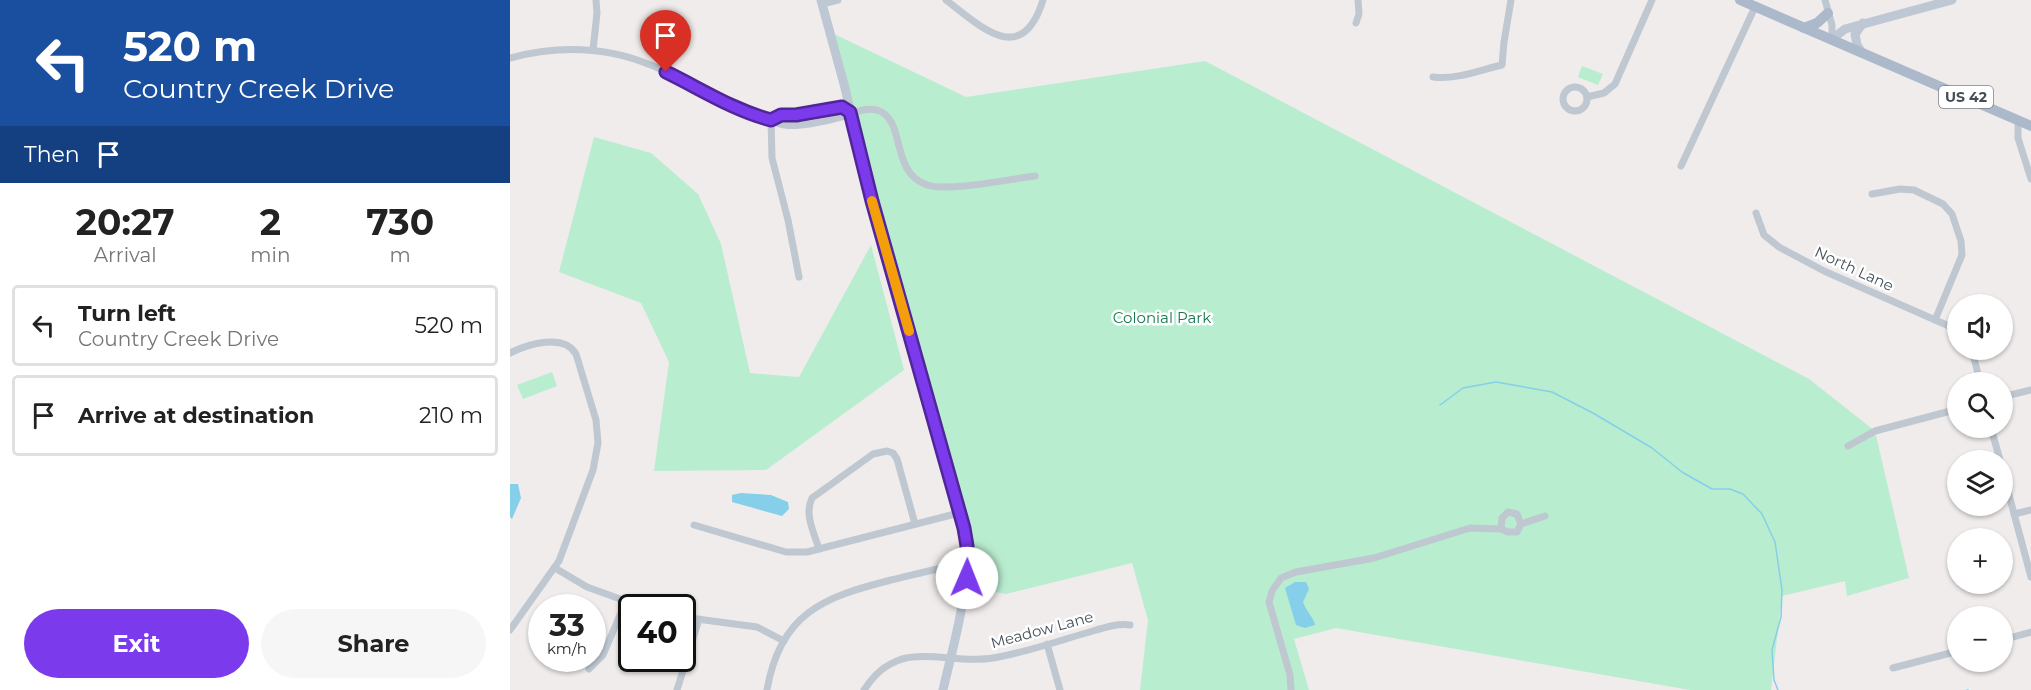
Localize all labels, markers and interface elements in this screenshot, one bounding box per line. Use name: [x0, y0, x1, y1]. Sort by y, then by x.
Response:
pin: [640, 10, 691, 72]
icon: arrive: [649, 19, 682, 52]
text: 520 m: [123, 20, 257, 72]
icon: left: [24, 24, 102, 102]
text: Country Creek Drive: [123, 72, 394, 105]
road number: US 42: [1939, 86, 1993, 108]
icon: arrive: [92, 138, 125, 171]
text: Then: [24, 141, 80, 168]
text: 20:27: [76, 200, 175, 244]
text: 2: [260, 200, 281, 244]
text: 730: [366, 200, 434, 244]
street label: North Lane: [1812, 242, 1897, 295]
text: Arrival: [94, 243, 157, 267]
text: min: [250, 243, 290, 267]
text: m: [390, 243, 411, 267]
map controls: [1947, 294, 2013, 672]
button: sound: [1947, 294, 2013, 360]
text: Turn left: [78, 300, 176, 327]
park label: Colonial Park: [1113, 308, 1211, 327]
icon: left: [27, 309, 60, 342]
text: 520 m: [415, 312, 483, 339]
text: Country Creek Drive: [78, 327, 279, 351]
button: search: [1947, 372, 2013, 438]
icon: arrive: [27, 399, 60, 432]
text: Arrive at destination: [78, 402, 314, 429]
text: 210 m: [419, 402, 483, 429]
button: layers: [1947, 450, 2013, 516]
button: +: [1947, 528, 2013, 594]
position arrow: [935, 546, 999, 610]
speed limit sign: 40: [618, 594, 696, 672]
button: −: [1947, 606, 2013, 672]
text: 33: [549, 607, 585, 644]
street label: Meadow Lane: [989, 607, 1095, 652]
button: Exit: [24, 609, 249, 678]
button: Share: [261, 609, 486, 678]
text: km/h: [547, 639, 587, 658]

